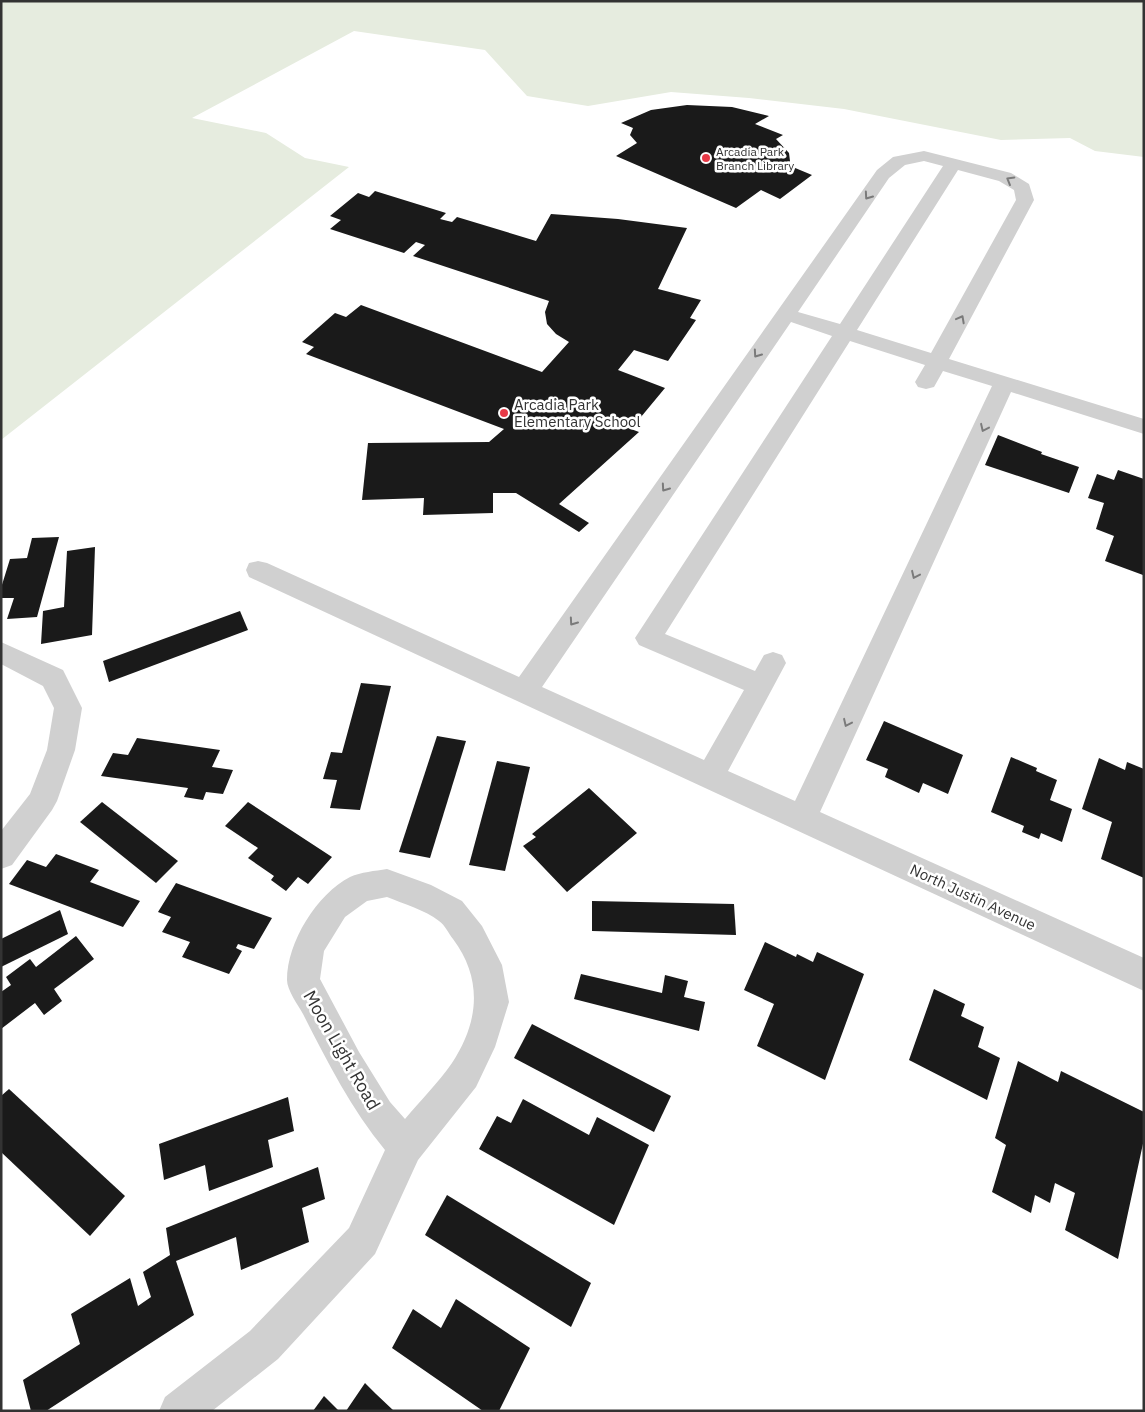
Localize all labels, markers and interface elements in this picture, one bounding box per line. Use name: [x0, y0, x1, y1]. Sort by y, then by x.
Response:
place label: Arcadia Park Branch Library: [716, 144, 794, 173]
marker: Arcadia Park Branch Library: [700, 152, 712, 164]
one-way arrow: [1007, 177, 1016, 187]
one-way arrow: [865, 190, 874, 200]
one-way arrow: [955, 316, 965, 325]
one-way arrow: [754, 349, 763, 358]
place label: Arcadia Park Elementary School: [514, 395, 641, 431]
marker: Arcadia Park Elementary School: [498, 407, 510, 419]
one-way arrow: [979, 423, 990, 432]
one-way arrow: [662, 482, 671, 492]
one-way arrow: [911, 570, 922, 579]
one-way arrow: [570, 616, 579, 626]
one-way arrow: [843, 718, 853, 727]
street label: North Justin Avenue: [907, 860, 1039, 934]
street label: Moon Light Road: [298, 986, 386, 1114]

